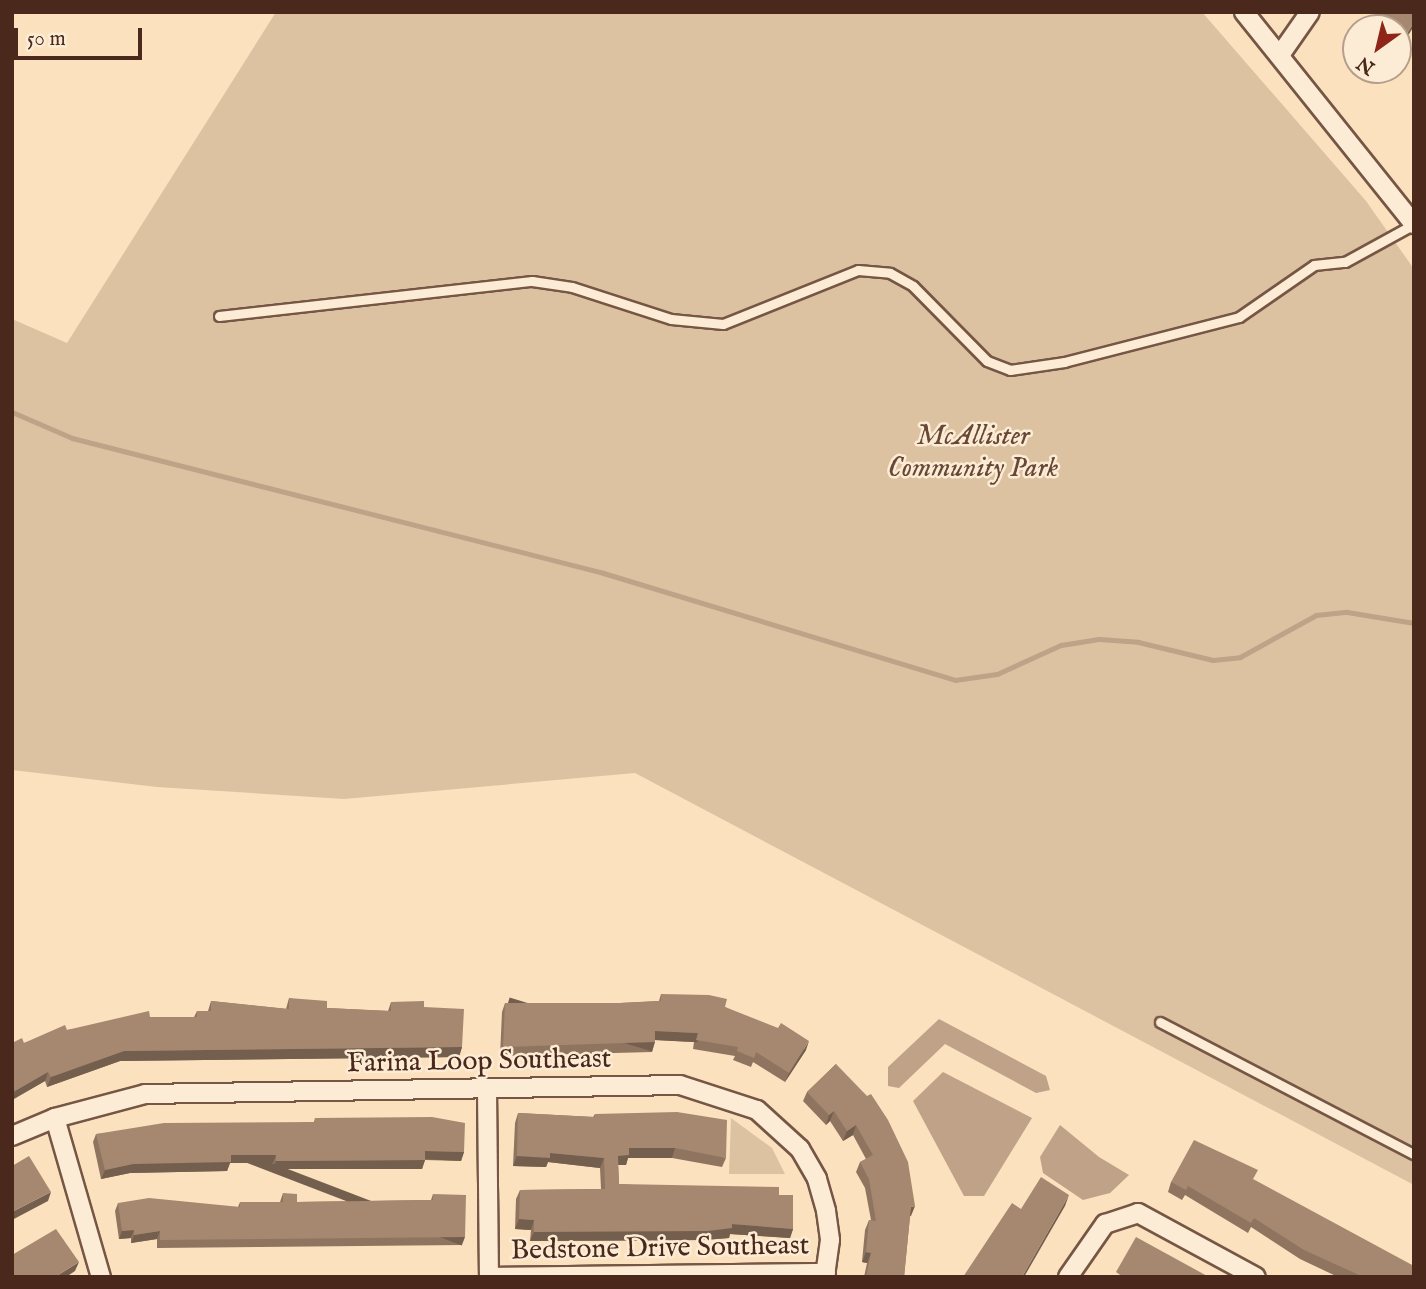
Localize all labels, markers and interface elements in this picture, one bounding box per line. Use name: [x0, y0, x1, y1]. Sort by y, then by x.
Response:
scale bar: [18, 14, 145, 58]
north arrow: [1342, 14, 1412, 84]
text: 50 m: [27, 26, 66, 53]
text: N: [1353, 50, 1380, 79]
park label: McAllister Community Park: [888, 420, 1058, 486]
street label: Farina Loop Southeast: [346, 1043, 612, 1081]
street label: Bedstone Drive Southeast: [510, 1230, 810, 1268]

